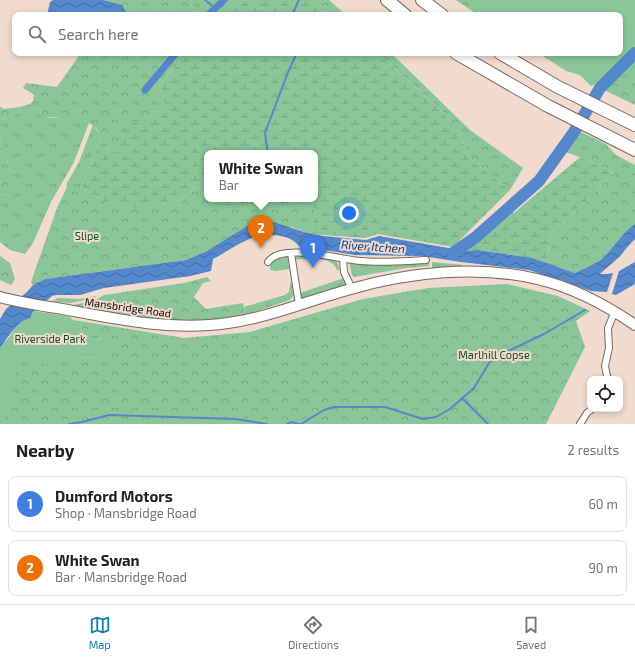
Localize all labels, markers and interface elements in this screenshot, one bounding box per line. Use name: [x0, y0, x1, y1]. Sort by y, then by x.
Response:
search box: [12, 12, 623, 56]
icon: search: [26, 23, 48, 45]
text: Search here: [58, 25, 139, 43]
popup: [204, 150, 318, 202]
text: White Swan: [219, 159, 303, 177]
text: Bar: [219, 177, 239, 193]
your location: [339, 203, 359, 223]
pin: 2: [248, 215, 274, 248]
park label: Slipe: [75, 229, 99, 242]
pin: 1: [300, 235, 326, 268]
water label: River Itchen: [340, 237, 406, 255]
street label: Mansbridge Road: [84, 294, 172, 320]
park label: Riverside Park: [14, 332, 86, 345]
park label: Marlhill Copse: [458, 348, 530, 361]
map controls: [587, 376, 623, 412]
button: locate: [587, 376, 623, 412]
text: Nearby: [16, 440, 74, 460]
text: 2 results: [567, 442, 619, 458]
text: Dumford Motors: [55, 487, 173, 505]
text: 1: [27, 496, 33, 512]
text: 60 m: [588, 496, 618, 512]
text: Shop · Mansbridge Road: [55, 505, 197, 521]
text: White Swan: [55, 551, 140, 569]
text: 2: [26, 560, 34, 576]
text: 90 m: [588, 560, 618, 576]
text: Bar · Mansbridge Road: [55, 569, 187, 585]
tab: Map: [89, 614, 111, 651]
tab: Directions: [288, 614, 339, 651]
tab: Saved: [516, 614, 546, 651]

